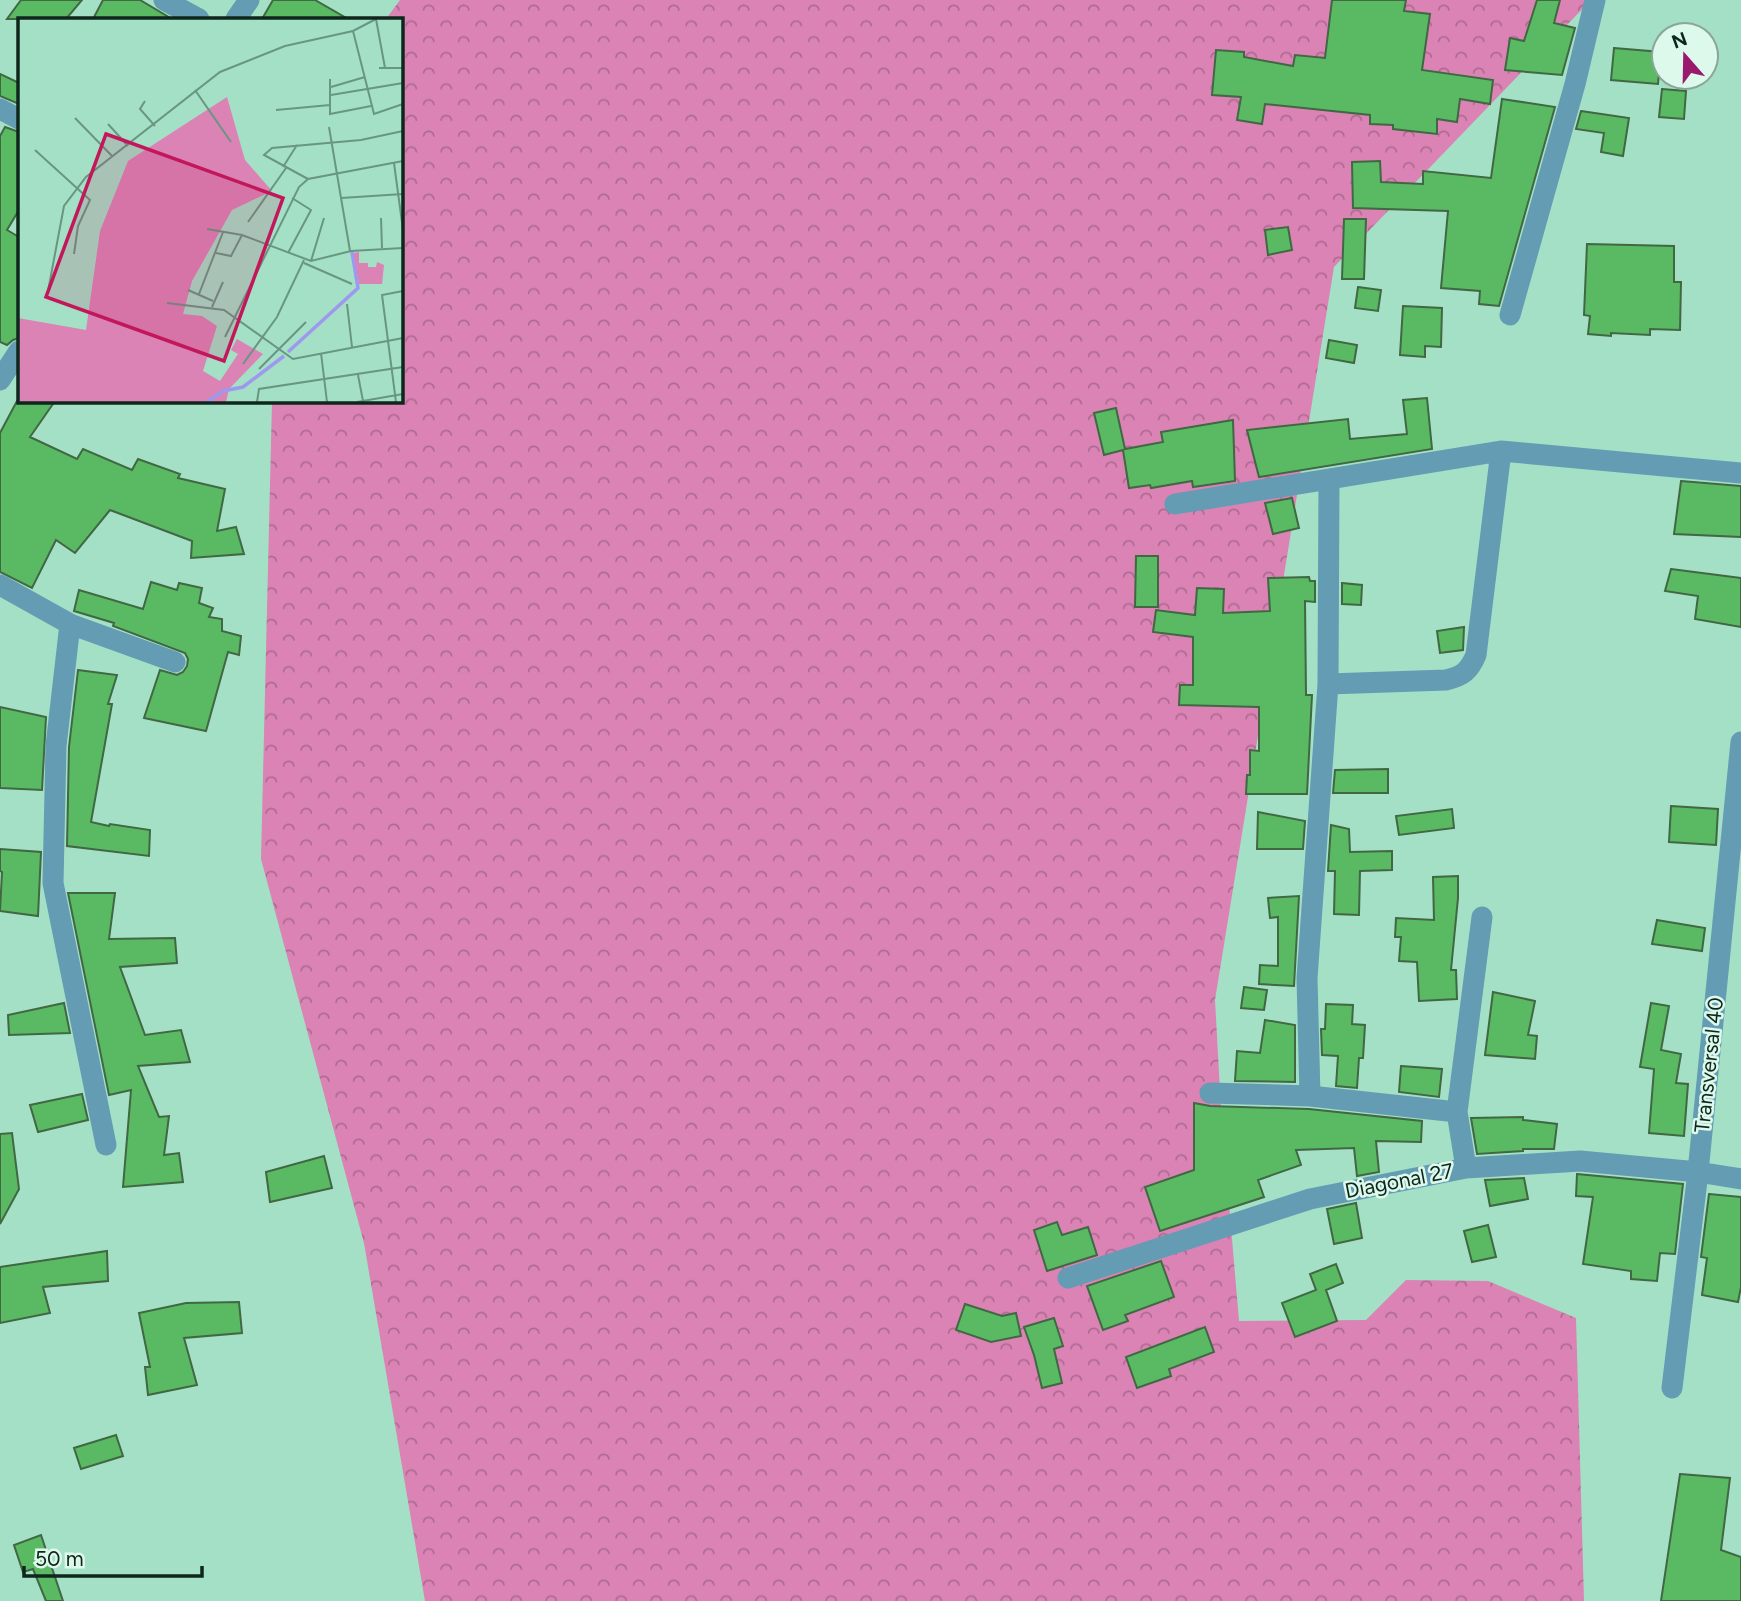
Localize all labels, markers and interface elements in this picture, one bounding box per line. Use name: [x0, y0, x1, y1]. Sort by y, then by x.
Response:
inset map: [18, 18, 402, 402]
north arrow: [1650, 21, 1720, 91]
text: N: [1669, 27, 1690, 54]
street label: Transversal 40: [1689, 996, 1728, 1134]
street label: Diagonal 27: [1343, 1158, 1455, 1203]
scale bar: [24, 1534, 203, 1578]
text: 50 m: [35, 1546, 84, 1571]

